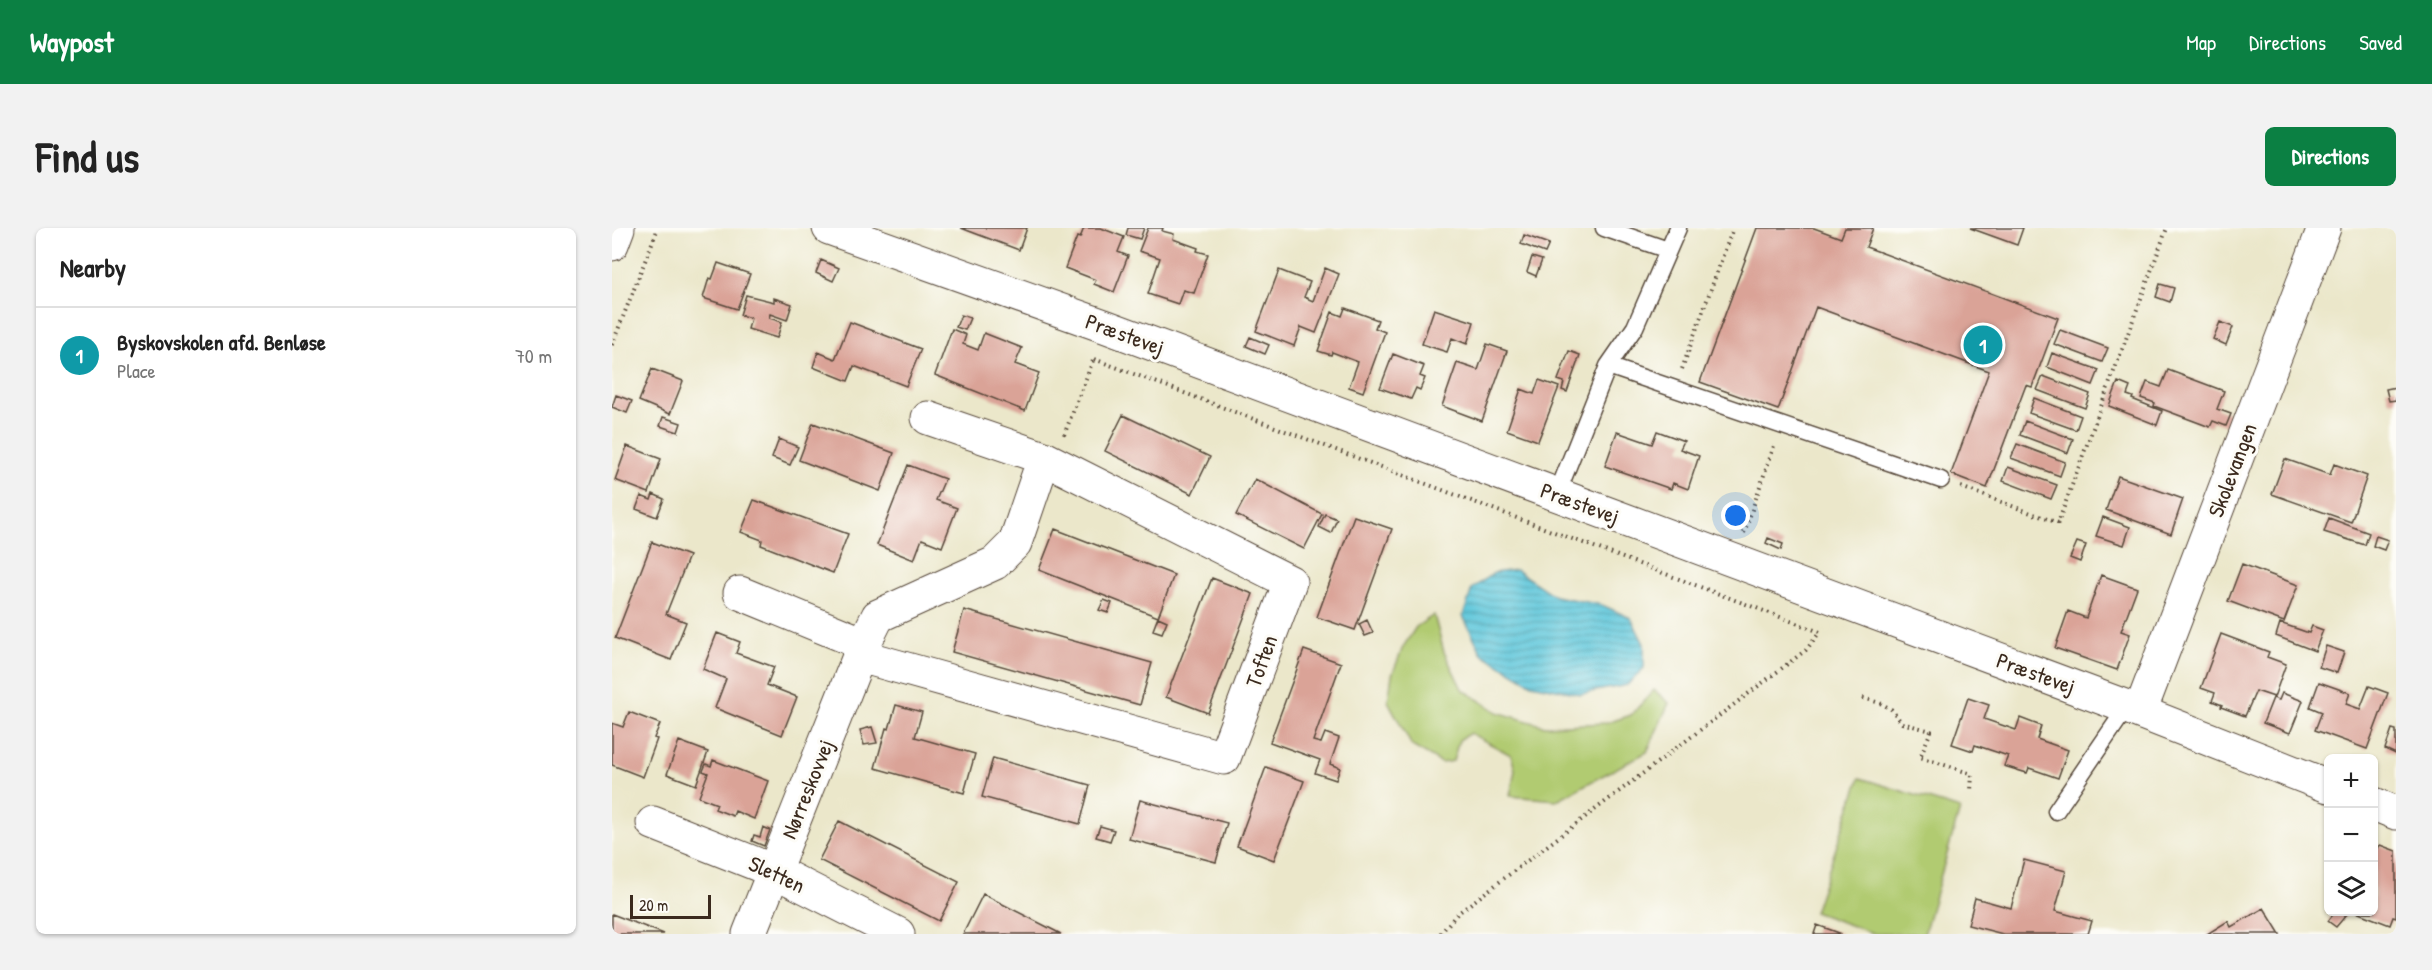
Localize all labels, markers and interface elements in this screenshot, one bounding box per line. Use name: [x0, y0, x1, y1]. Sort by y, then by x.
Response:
text: Waypost: [30, 23, 114, 61]
text: Map: [2186, 28, 2216, 57]
text: Directions: [2249, 28, 2326, 57]
text: Saved: [2359, 28, 2402, 57]
button: Directions: [2265, 127, 2396, 186]
text: Find us: [36, 128, 139, 185]
text: Nearby: [60, 250, 126, 285]
street label: Præstevej: [1082, 306, 1168, 362]
pin: 1: [1964, 322, 2002, 368]
text: Byskovskolen afd. Benløse: [117, 327, 326, 357]
text: 1: [76, 342, 83, 369]
text: 70 m: [515, 342, 552, 369]
text: Place: [117, 357, 156, 384]
street label: Skolevangen: [2200, 419, 2264, 521]
street label: Præstevej: [1537, 475, 1623, 531]
your location: [1721, 501, 1750, 530]
street label: Toften: [1238, 631, 1284, 691]
street label: Præstevej: [1993, 645, 2079, 701]
street label: Nørreskovvej: [773, 735, 841, 843]
map controls: [2324, 754, 2378, 916]
button: +: [2324, 754, 2378, 808]
button: −: [2324, 808, 2378, 862]
street label: Sletten: [744, 848, 810, 900]
button: layers: [2324, 862, 2378, 916]
scale bar: [630, 892, 711, 920]
text: 20 m: [639, 894, 668, 916]

